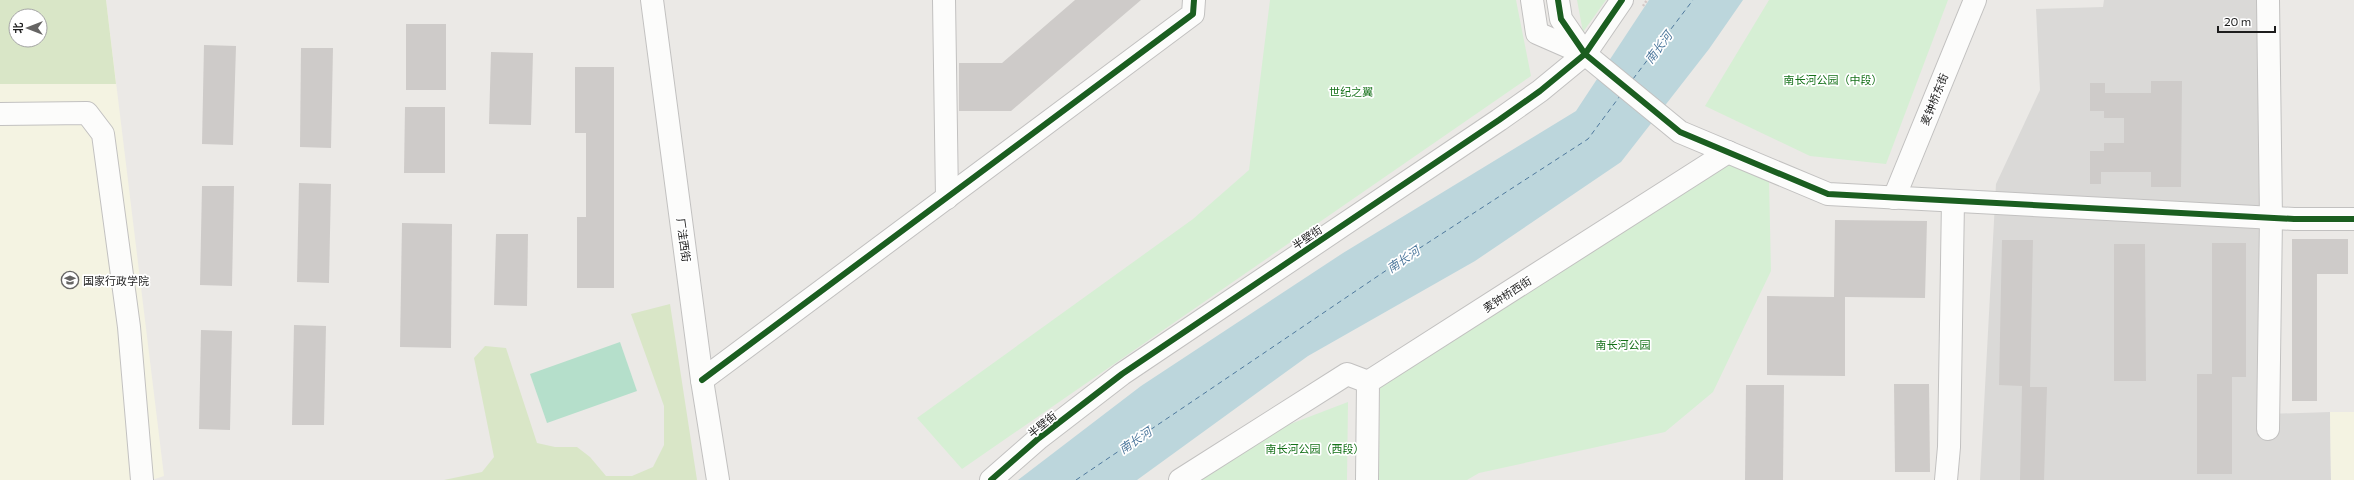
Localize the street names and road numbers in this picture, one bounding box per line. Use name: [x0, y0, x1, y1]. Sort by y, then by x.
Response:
street label: 麦钟桥东街: [1918, 71, 1950, 127]
street label: 厂洼西街: [675, 217, 693, 263]
street label: 半壁街: [1290, 222, 1324, 252]
street label: 麦钟桥西街: [1480, 274, 1534, 314]
street label: 半壁街: [1025, 409, 1059, 439]

